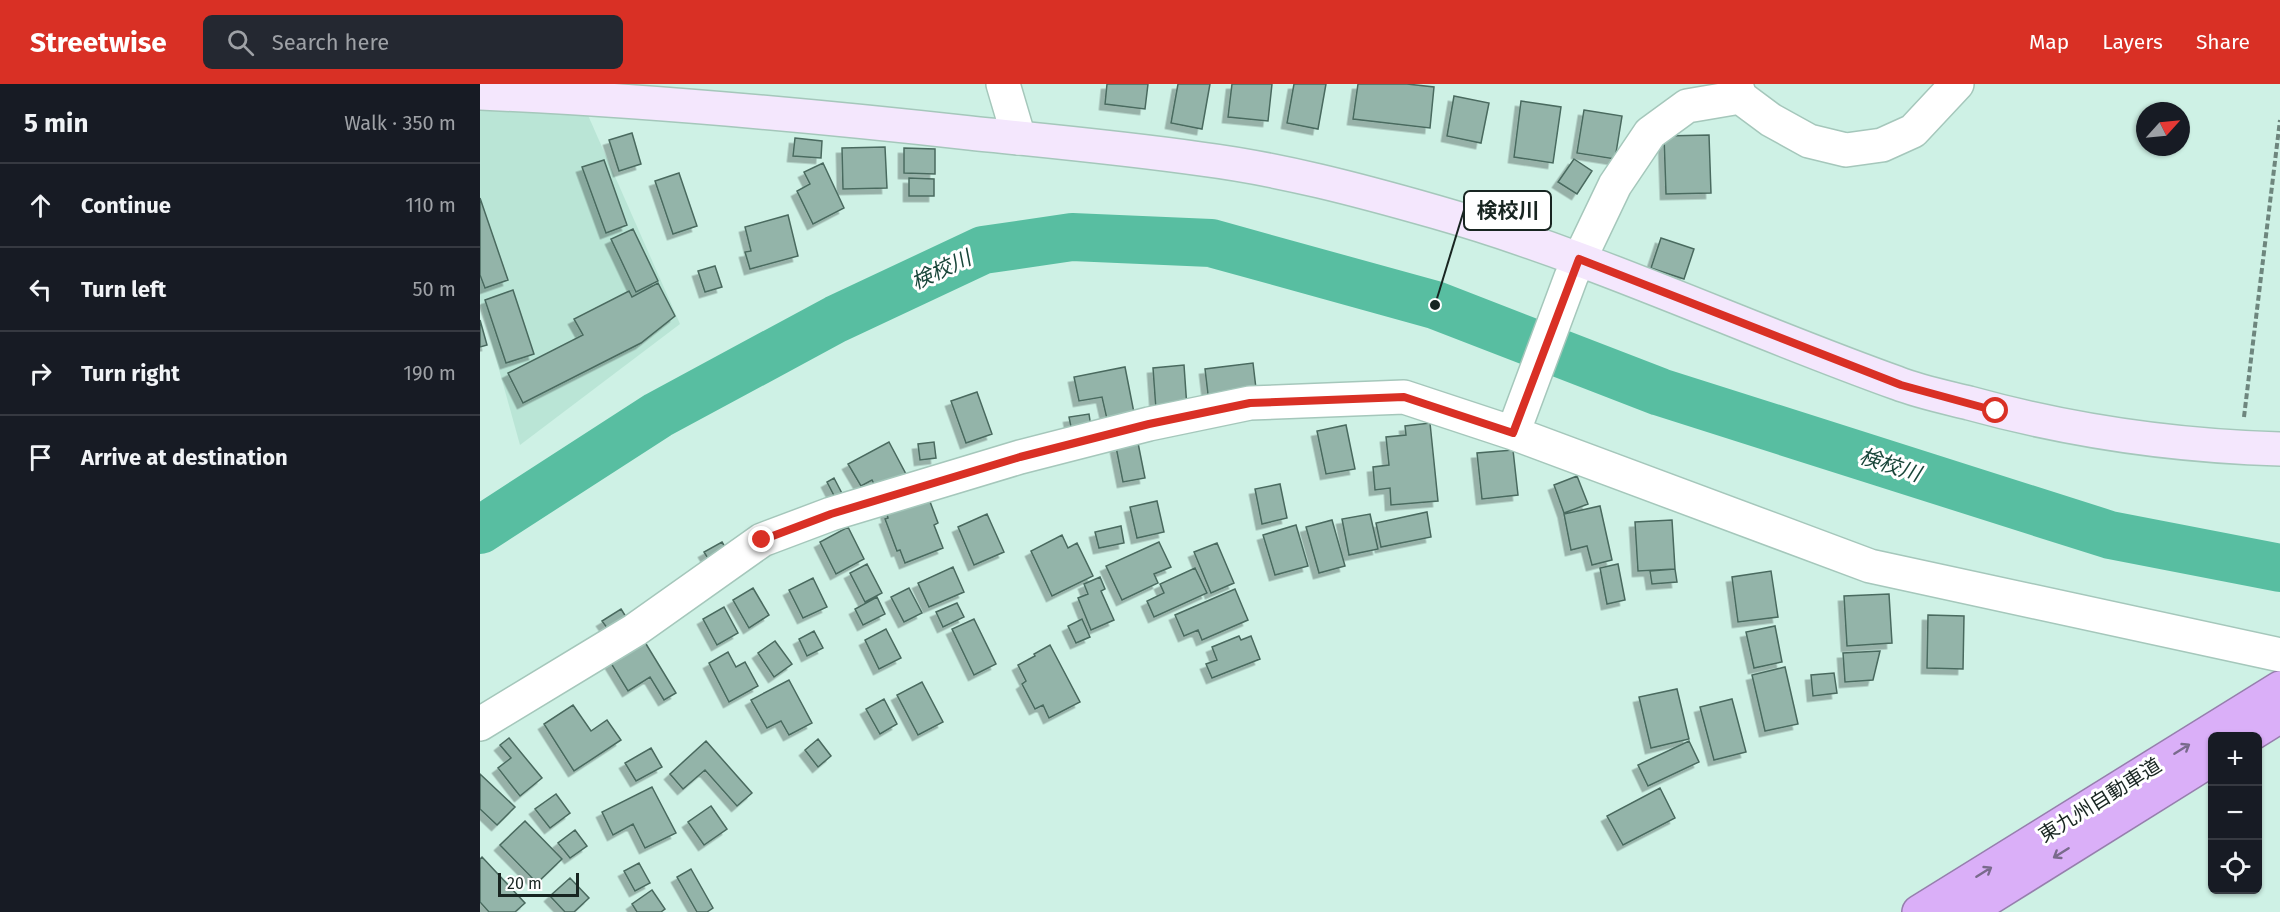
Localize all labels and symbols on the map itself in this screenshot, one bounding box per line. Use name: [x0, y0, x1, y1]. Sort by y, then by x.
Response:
north arrow: [2136, 102, 2190, 156]
callout: 検校川: [1464, 191, 1551, 230]
text: 検校川: [1477, 198, 1540, 224]
water label: 検校川: [907, 244, 977, 295]
route start: [1982, 397, 2008, 423]
water label: 検校川: [1856, 443, 1926, 488]
route end: [748, 526, 774, 552]
one-way arrow: [2173, 742, 2190, 754]
street label: 東九州自動車道: [2034, 753, 2166, 847]
one-way arrow: [2053, 848, 2070, 860]
one-way arrow: [1975, 865, 1992, 877]
scale bar: [498, 870, 579, 898]

